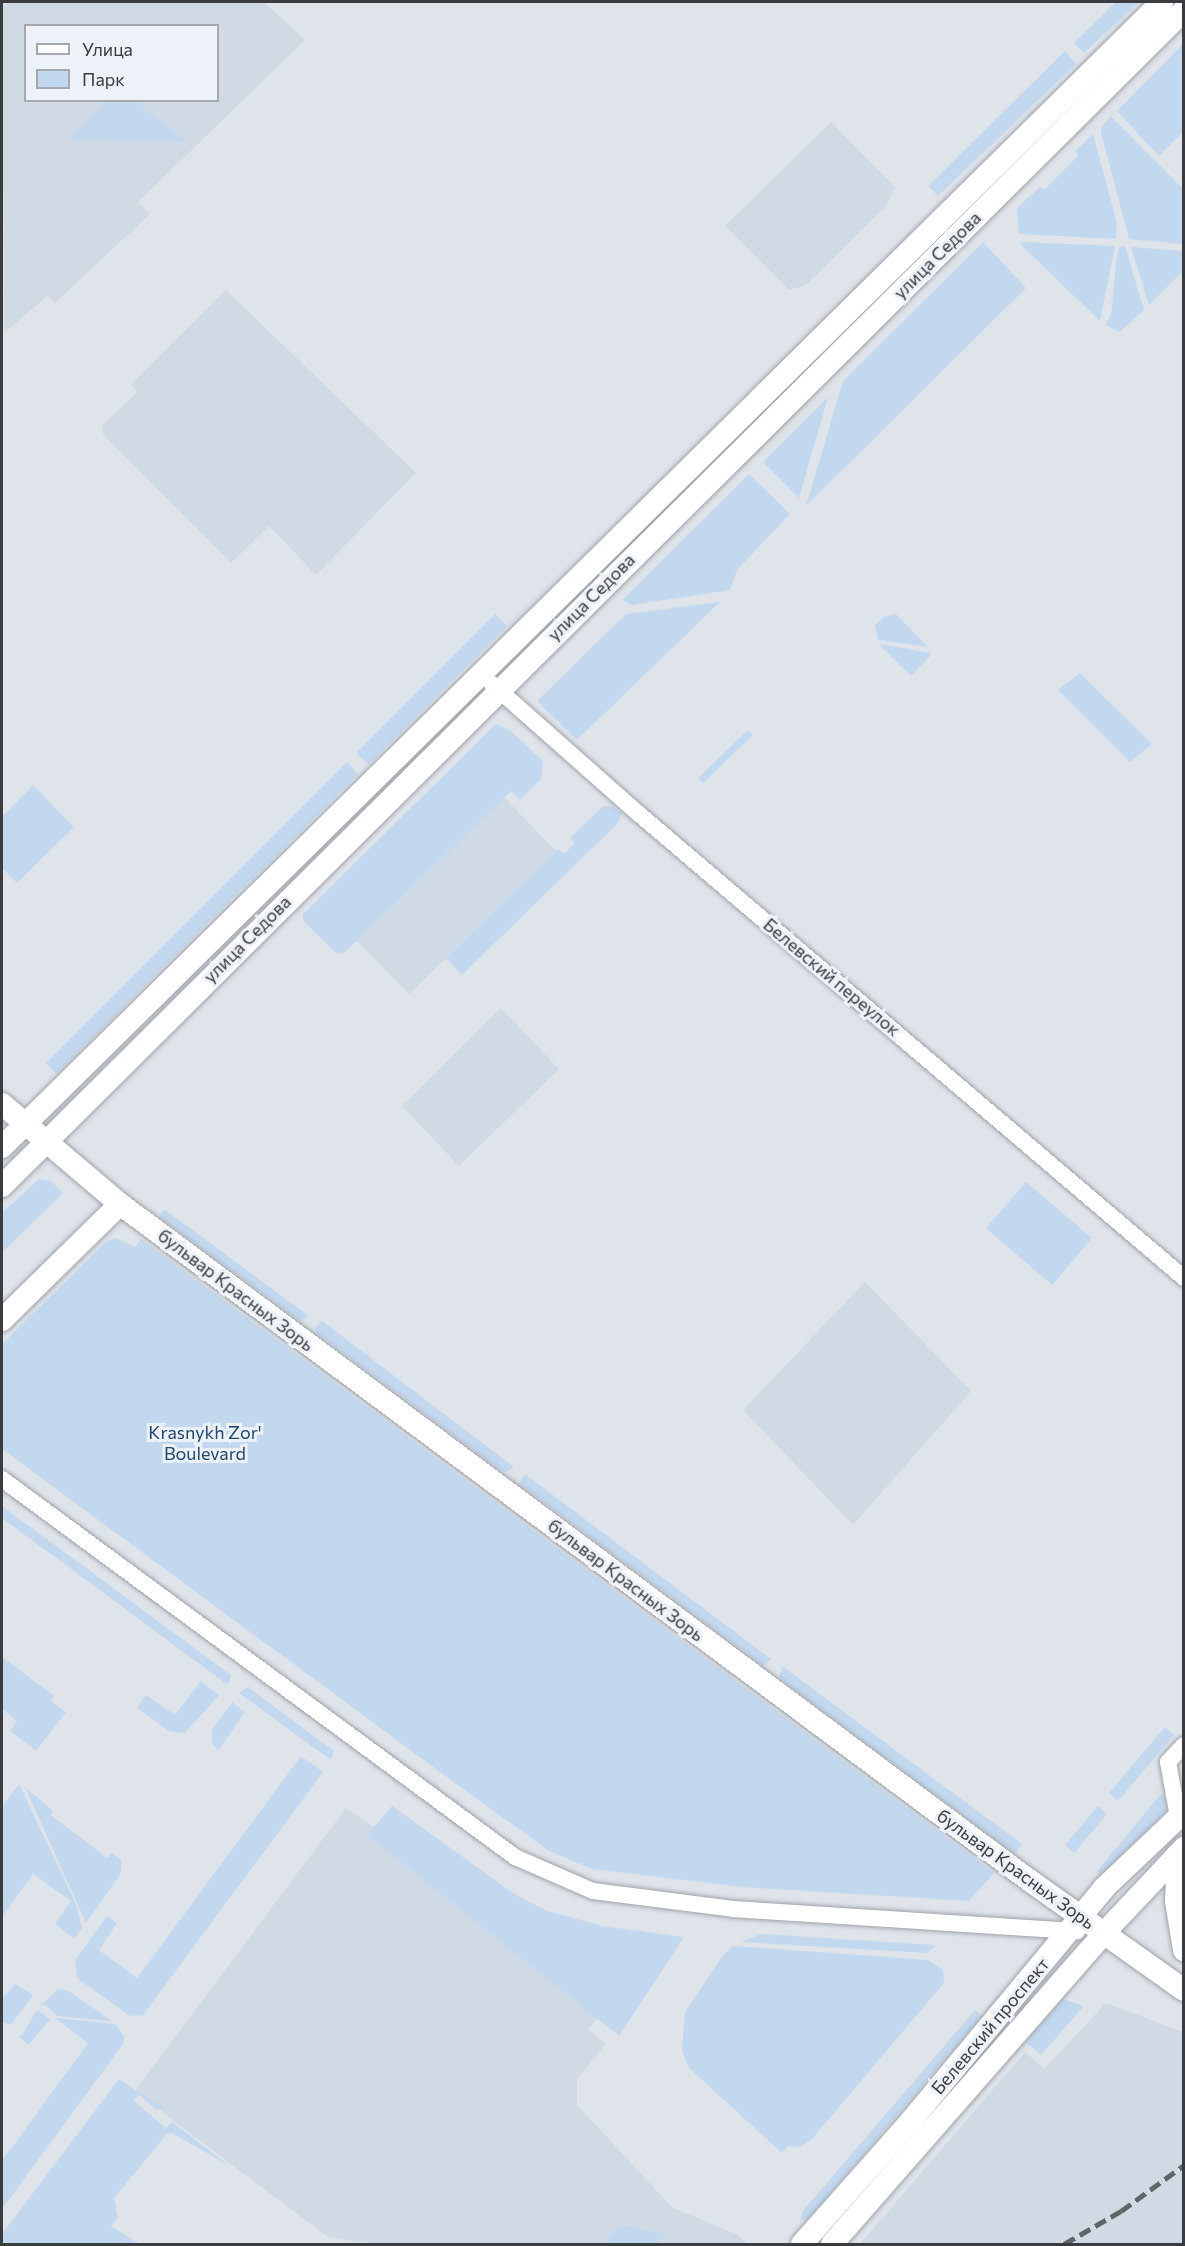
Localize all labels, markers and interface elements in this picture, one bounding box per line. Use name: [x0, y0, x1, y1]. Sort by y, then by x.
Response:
legend: [24, 24, 219, 102]
text: Улица: [82, 38, 133, 60]
text: Парк: [82, 68, 125, 90]
street label: улица Седова: [889, 207, 985, 303]
street label: улица Седова: [543, 549, 639, 645]
street label: улица Седова: [199, 891, 295, 987]
street label: Белевский переулок: [759, 913, 905, 1041]
street label: бульвар Красных Зорь: [154, 1224, 318, 1356]
park label: Krasnykh Zor' Boulevard: [148, 1422, 262, 1464]
street label: бульвар Красных Зорь: [544, 1514, 708, 1646]
street label: бульвар Красных Зорь: [933, 1804, 1099, 1934]
street label: Белевский проспект: [927, 1954, 1053, 2098]

